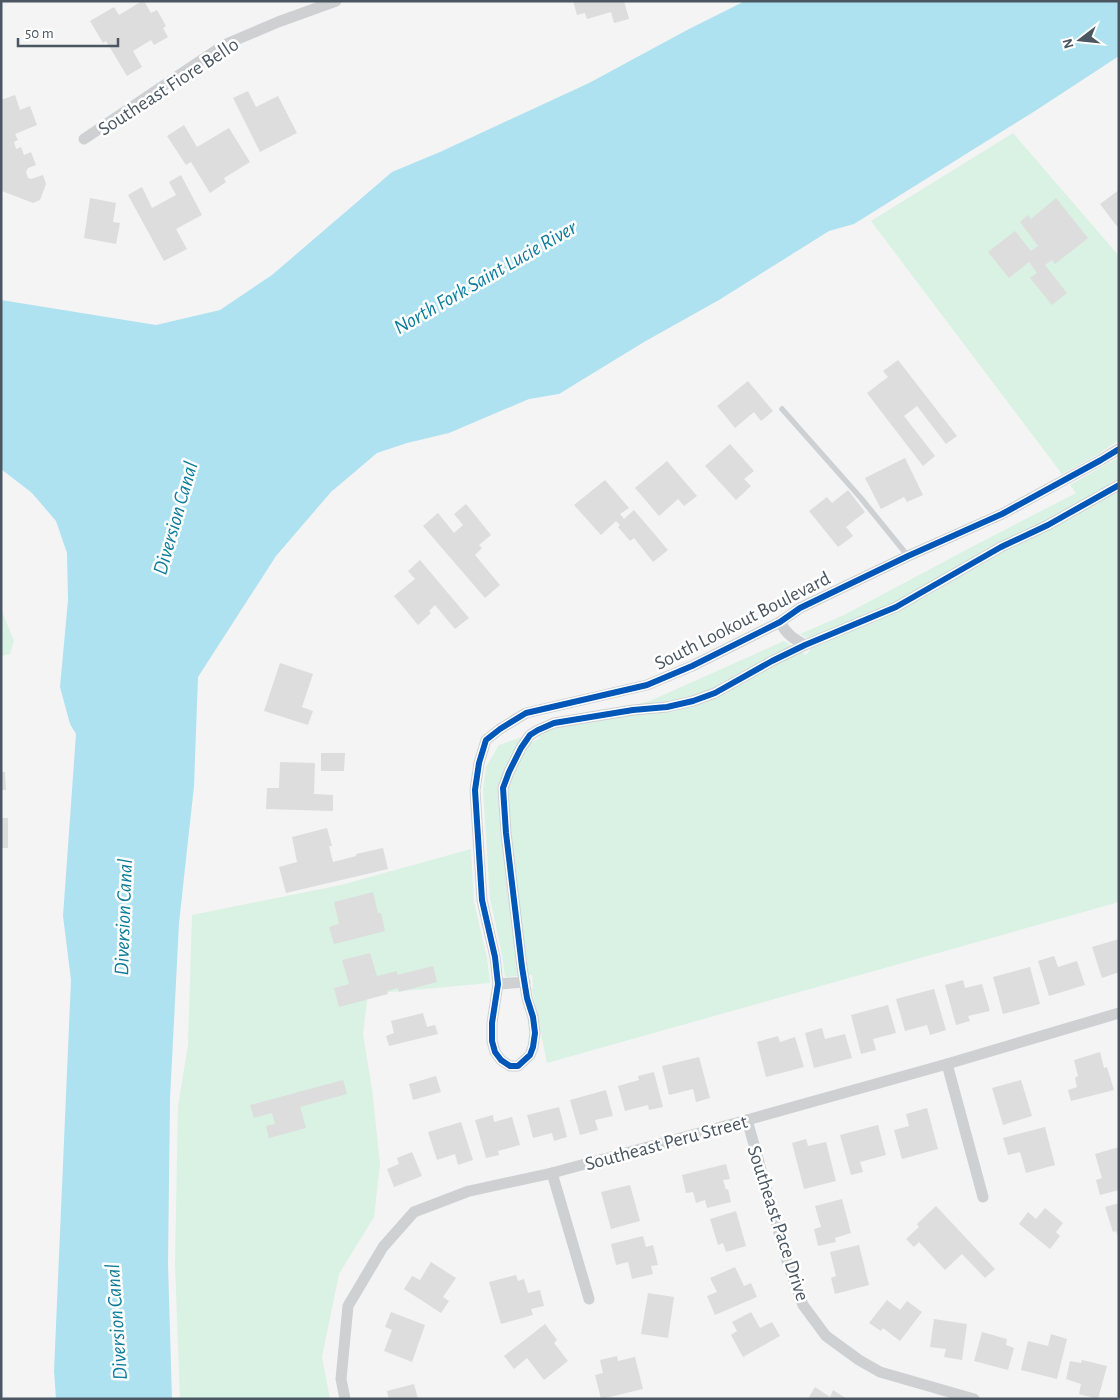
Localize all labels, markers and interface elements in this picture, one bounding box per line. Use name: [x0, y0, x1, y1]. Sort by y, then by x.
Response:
scale bar: [18, 15, 118, 47]
north arrow: [1055, 15, 1105, 65]
text: 50 m: [25, 26, 54, 41]
street label: Southeast Fiore Bello: [95, 34, 242, 140]
text: N: [1060, 37, 1077, 50]
water label: North Fork Saint Lucie River: [390, 216, 581, 338]
water label: Diversion Canal: [149, 459, 202, 577]
street label: South Lookout Boulevard: [651, 568, 833, 674]
water label: Diversion Canal: [111, 858, 136, 976]
street label: Southeast Peru Street: [583, 1112, 750, 1174]
street label: Southeast Pace Drive: [743, 1143, 813, 1304]
water label: Diversion Canal: [102, 1263, 131, 1381]

